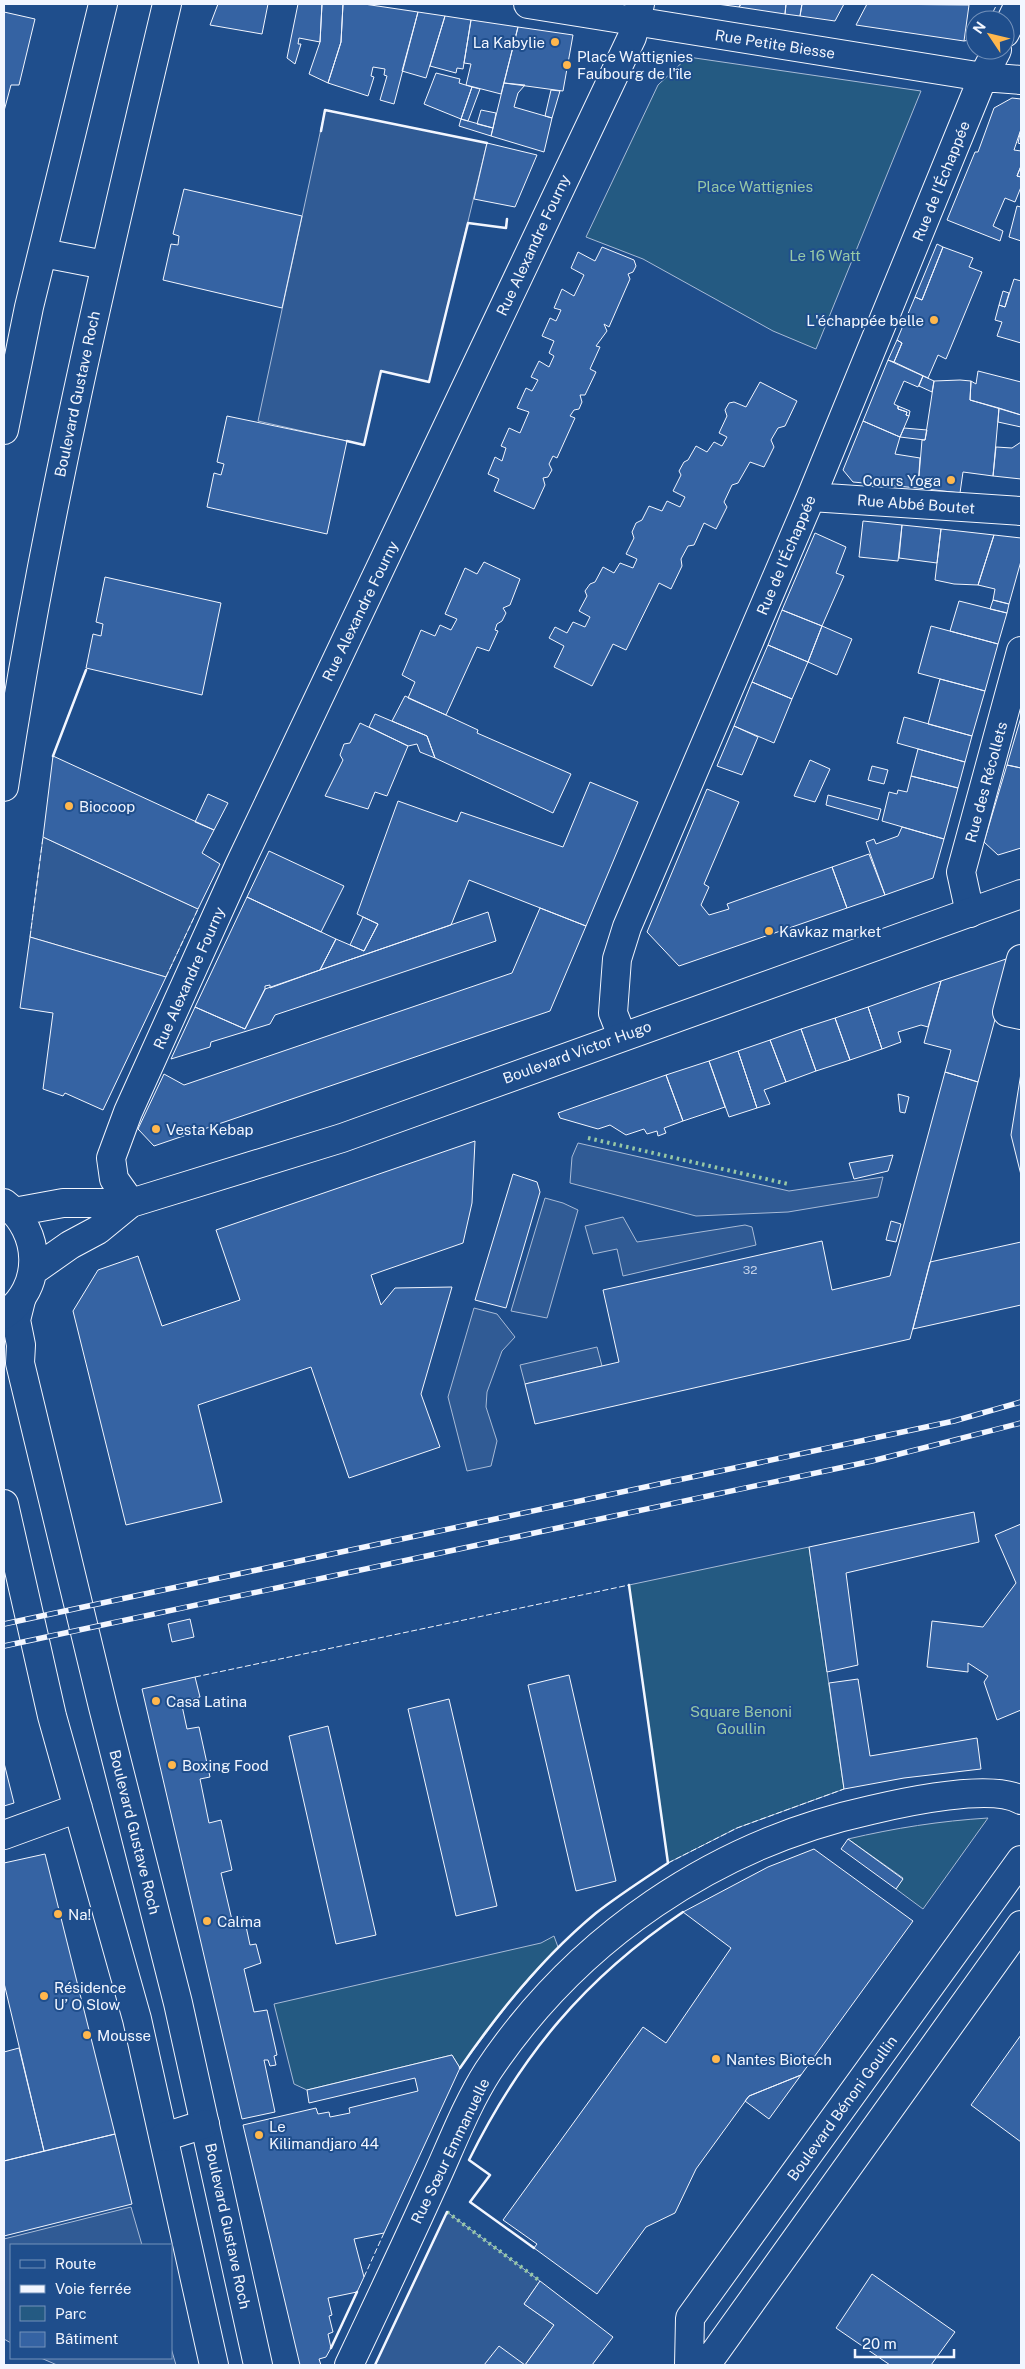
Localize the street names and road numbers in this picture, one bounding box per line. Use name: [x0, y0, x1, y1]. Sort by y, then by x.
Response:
street label: Rue Petite Biesse: [714, 26, 836, 62]
street label: Rue de l'Échappée: [909, 118, 973, 244]
street label: Rue Alexandre Fourny: [493, 172, 573, 318]
street label: Boulevard Gustave Roch: [51, 309, 103, 479]
street label: Rue Abbé Boutet: [856, 491, 976, 517]
street label: Rue de l'Échappée: [753, 493, 819, 617]
street label: Rue Alexandre Fourny: [319, 538, 401, 684]
street label: Rue des Récollets: [962, 720, 1010, 844]
street label: Rue Alexandre Fourny: [150, 904, 228, 1052]
street label: Boulevard Victor Hugo: [501, 1017, 653, 1087]
street label: Boulevard Gustave Roch: [106, 1748, 164, 1916]
street label: Boulevard Bénoni Goullin: [784, 2032, 900, 2184]
street label: Rue Sœur Emmanuelle: [407, 2076, 493, 2226]
street label: Boulevard Gustave Roch: [202, 2141, 254, 2311]

